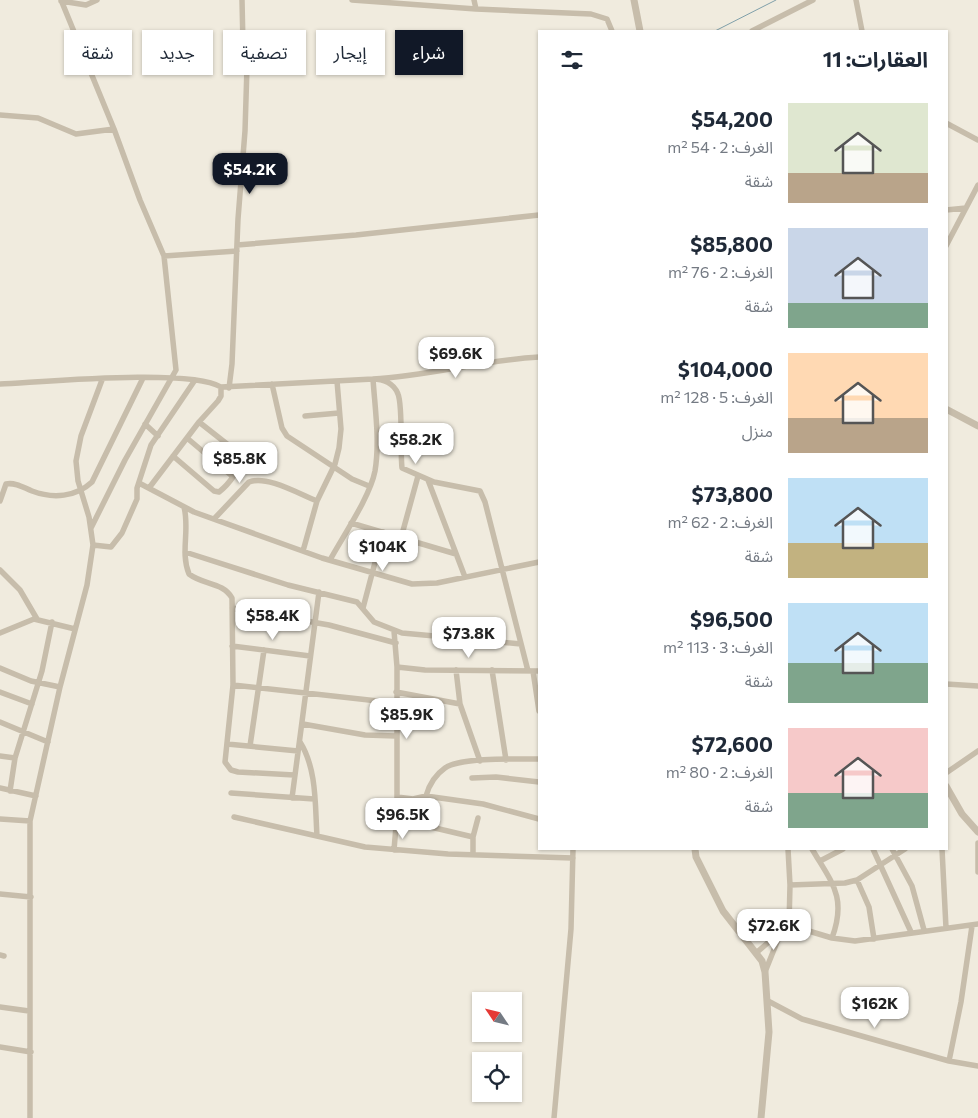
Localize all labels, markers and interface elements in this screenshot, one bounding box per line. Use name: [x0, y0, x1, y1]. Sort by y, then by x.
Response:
chip: شقة: [64, 30, 132, 75]
chip: جديد: [142, 30, 213, 75]
chip: تصفية: [223, 30, 306, 75]
chip: إيجار: [316, 30, 385, 75]
chip: شراء: [395, 30, 463, 75]
icon: filters: [558, 46, 586, 74]
text: العقارات: 11: [823, 46, 928, 71]
text: $54,200: [691, 106, 773, 131]
icon: home: [828, 123, 888, 183]
text: الغرف: 2 · 54 m²: [667, 137, 773, 156]
pin: $54.2K: [209, 152, 291, 195]
text: $54.2K: [224, 159, 276, 178]
text: شقة: [745, 171, 773, 190]
text: $85,800: [690, 231, 773, 256]
icon: home: [828, 248, 888, 308]
text: الغرف: 2 · 76 m²: [668, 262, 773, 281]
text: شقة: [745, 296, 773, 315]
pin: $69.6K: [415, 336, 497, 379]
text: $69.6K: [429, 343, 483, 362]
text: $104,000: [678, 356, 773, 381]
icon: home: [828, 373, 888, 433]
text: الغرف: 5 · 128 m²: [660, 387, 773, 406]
text: منزل: [742, 421, 773, 440]
pin: $58.2K: [375, 422, 457, 465]
text: $58.2K: [390, 429, 442, 448]
pin: $85.8K: [199, 442, 281, 484]
text: $85.8K: [213, 448, 267, 467]
text: $73,800: [692, 481, 773, 506]
icon: home: [828, 498, 888, 558]
text: الغرف: 2 · 62 m²: [667, 512, 773, 531]
pin: $104K: [348, 530, 418, 572]
text: $104K: [359, 536, 407, 555]
text: شقة: [745, 546, 773, 565]
pin: $58.4K: [232, 598, 314, 641]
text: $58.4K: [246, 605, 300, 624]
text: $96,500: [690, 606, 773, 631]
pin: $73.8K: [428, 616, 510, 659]
text: $73.8K: [443, 623, 495, 642]
icon: home: [828, 623, 888, 683]
text: الغرف: 3 · 113 m²: [663, 637, 773, 656]
text: شقة: [745, 671, 773, 690]
pin: $85.9K: [366, 698, 448, 740]
text: $85.9K: [380, 704, 434, 723]
text: $72,600: [692, 731, 773, 756]
icon: home: [828, 748, 888, 808]
text: الغرف: 2 · 80 m²: [666, 762, 773, 781]
text: شقة: [745, 796, 773, 815]
pin: $96.5K: [362, 798, 444, 840]
text: $96.5K: [376, 804, 430, 823]
pin: $72.6K: [733, 908, 815, 951]
text: $72.6K: [748, 915, 800, 934]
pin: $162K: [840, 986, 910, 1029]
north arrow: [472, 992, 522, 1042]
map controls: [472, 992, 522, 1102]
text: $162K: [852, 993, 898, 1012]
button: locate: [472, 1052, 522, 1102]

